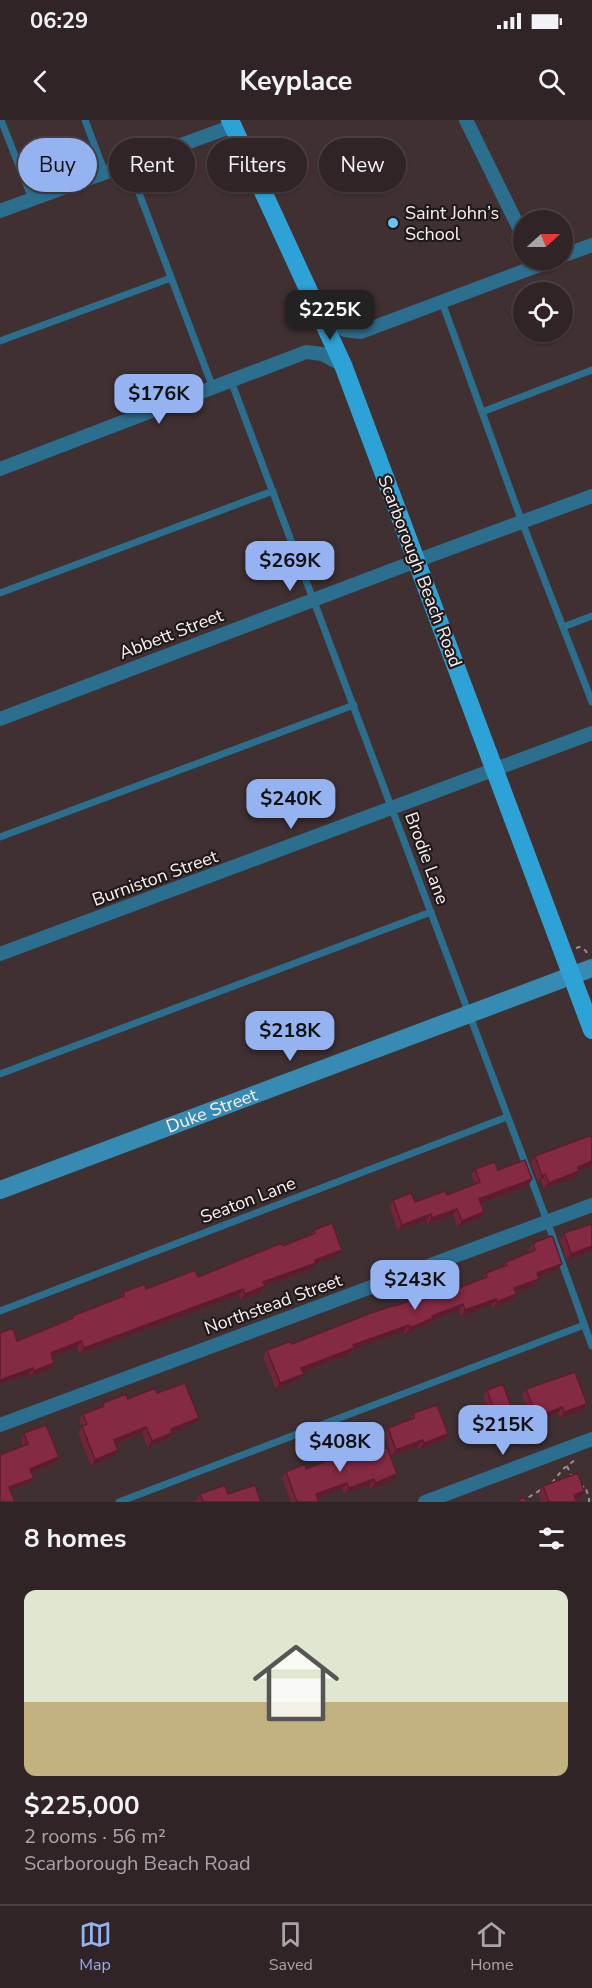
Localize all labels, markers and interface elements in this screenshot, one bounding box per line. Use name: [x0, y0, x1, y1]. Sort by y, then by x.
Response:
text: 06:29: [30, 6, 88, 36]
text: Keyplace: [240, 63, 352, 100]
icon: back: [24, 65, 57, 98]
icon: search: [535, 65, 568, 98]
chip: Buy: [18, 138, 97, 192]
chip: Rent: [109, 138, 195, 192]
chip: Filters: [207, 138, 307, 192]
chip: New: [319, 138, 406, 192]
place label: Saint John’s School: [405, 201, 499, 246]
north arrow: [513, 210, 573, 270]
map controls: [513, 210, 573, 342]
marker: Saint John’s School: [386, 216, 400, 230]
button: locate: [513, 282, 573, 342]
pin: $225K: [288, 290, 372, 341]
text: $225K: [299, 296, 361, 323]
pin: $176K: [117, 374, 201, 425]
text: $176K: [128, 380, 190, 407]
street label: Scarborough Beach Road: [372, 471, 468, 671]
pin: $269K: [248, 541, 332, 592]
text: $269K: [259, 547, 321, 574]
street label: Abbett Street: [115, 603, 227, 665]
pin: $240K: [249, 779, 333, 830]
text: $240K: [260, 785, 322, 812]
street label: Brodie Lane: [399, 809, 455, 907]
street label: Burniston Street: [89, 844, 222, 912]
pin: $218K: [248, 1011, 332, 1062]
text: $218K: [259, 1017, 321, 1044]
street label: Duke Street: [163, 1082, 261, 1139]
street label: Seaton Lane: [197, 1171, 299, 1229]
pin: $243K: [373, 1260, 457, 1311]
text: $243K: [384, 1266, 446, 1293]
street label: Northstead Street: [201, 1268, 346, 1340]
pin: $215K: [461, 1405, 545, 1456]
text: $215K: [472, 1411, 534, 1438]
pin: $408K: [298, 1422, 382, 1473]
text: $408K: [309, 1428, 371, 1455]
text: 8 homes: [24, 1521, 126, 1556]
icon: filters: [535, 1522, 568, 1555]
icon: home: [242, 1629, 350, 1737]
text: $225,000: [24, 1788, 140, 1823]
text: 2 rooms · 56 m²: [24, 1823, 166, 1850]
text: Scarborough Beach Road: [24, 1850, 251, 1877]
tab: Map: [79, 1918, 112, 1976]
tab: Saved: [269, 1918, 313, 1976]
tab: Home: [470, 1918, 513, 1976]

